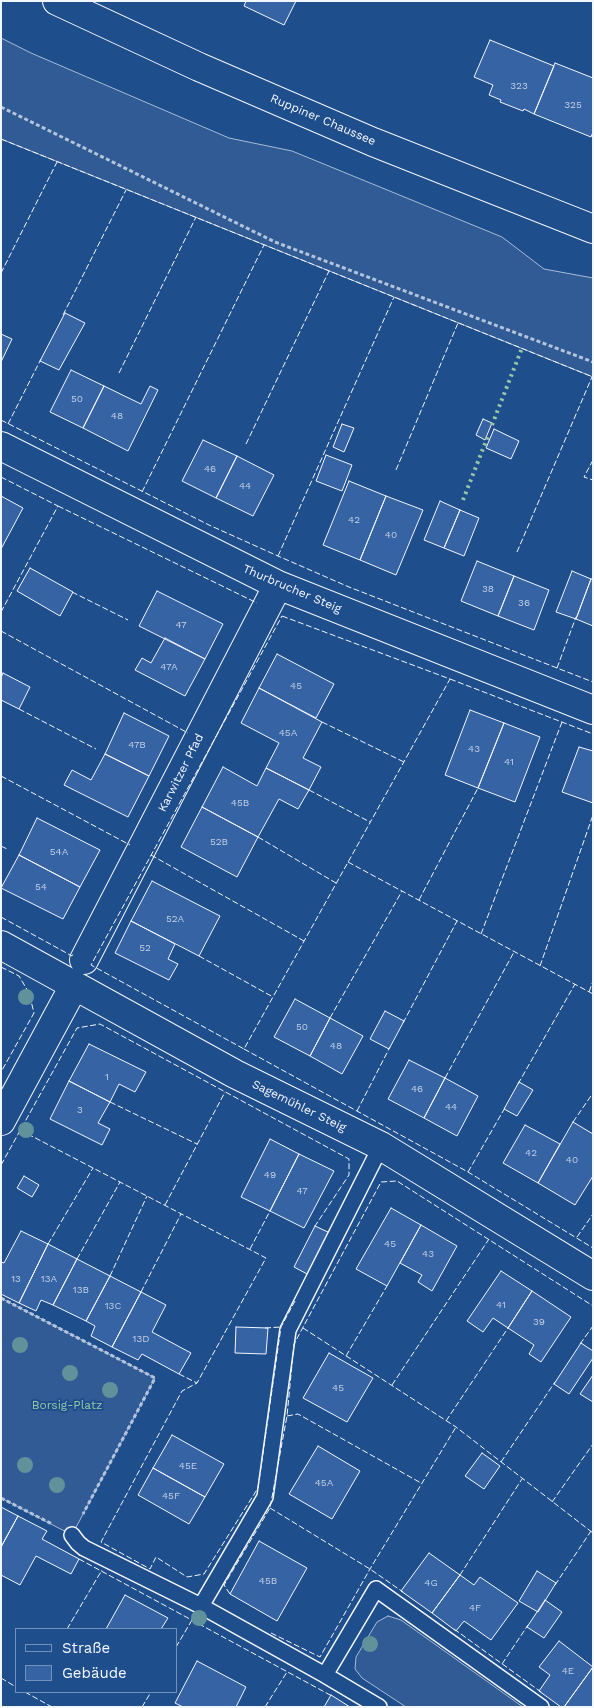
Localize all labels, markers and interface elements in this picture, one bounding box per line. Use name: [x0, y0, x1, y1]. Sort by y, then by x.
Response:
house number: 323: [510, 80, 528, 92]
street label: Ruppiner Chaussee: [268, 91, 378, 149]
house number: 325: [564, 99, 582, 111]
house number: 50: [71, 393, 83, 405]
house number: 48: [111, 410, 123, 422]
house number: 46: [204, 463, 216, 475]
house number: 44: [239, 480, 251, 492]
house number: 42: [348, 514, 360, 526]
house number: 40: [385, 529, 397, 541]
street label: Thurbrucher Steig: [240, 562, 344, 616]
house number: 38: [482, 583, 494, 595]
house number: 36: [518, 597, 530, 609]
house number: 47: [175, 619, 187, 631]
house number: 47A: [160, 661, 178, 673]
house number: 45: [290, 680, 302, 692]
house number: 45A: [279, 727, 297, 739]
street label: Karwitzer Pfad: [155, 731, 207, 815]
house number: 47B: [128, 739, 146, 751]
house number: 43: [468, 743, 480, 755]
house number: 41: [504, 756, 514, 768]
house number: 45B: [231, 797, 249, 809]
house number: 52B: [210, 836, 228, 848]
house number: 54A: [50, 846, 68, 858]
house number: 54: [35, 881, 47, 893]
house number: 52A: [166, 913, 184, 925]
house number: 52: [139, 942, 151, 954]
house number: 50: [296, 1021, 308, 1033]
house number: 48: [330, 1040, 342, 1052]
house number: 1: [105, 1071, 109, 1083]
street label: Sagemühler Steig: [250, 1077, 348, 1135]
house number: 46: [411, 1083, 423, 1095]
house number: 44: [445, 1101, 457, 1113]
house number: 3: [77, 1104, 83, 1116]
house number: 42: [525, 1147, 537, 1159]
house number: 40: [566, 1154, 578, 1166]
house number: 49: [264, 1169, 276, 1181]
house number: 47: [296, 1185, 308, 1197]
house number: 45: [384, 1238, 396, 1250]
house number: 43: [422, 1248, 434, 1260]
house number: 13: [11, 1273, 21, 1285]
house number: 13A: [41, 1273, 57, 1285]
house number: 13B: [73, 1284, 89, 1296]
house number: 41: [496, 1299, 506, 1311]
house number: 13C: [105, 1300, 121, 1312]
house number: 39: [533, 1316, 545, 1328]
house number: 13D: [133, 1333, 149, 1345]
house number: 45: [332, 1382, 344, 1394]
park label: Borsig-Platz: [32, 1398, 102, 1412]
house number: 45E: [179, 1460, 197, 1472]
house number: 45A: [315, 1477, 333, 1489]
house number: 45F: [162, 1490, 180, 1502]
house number: 45B: [259, 1575, 277, 1587]
house number: 4G: [424, 1577, 438, 1589]
house number: 4F: [469, 1602, 481, 1614]
legend: [15, 1628, 178, 1693]
text: Straße: [62, 1639, 110, 1657]
text: Gebäude: [62, 1664, 127, 1682]
house number: 4E: [562, 1665, 574, 1677]

